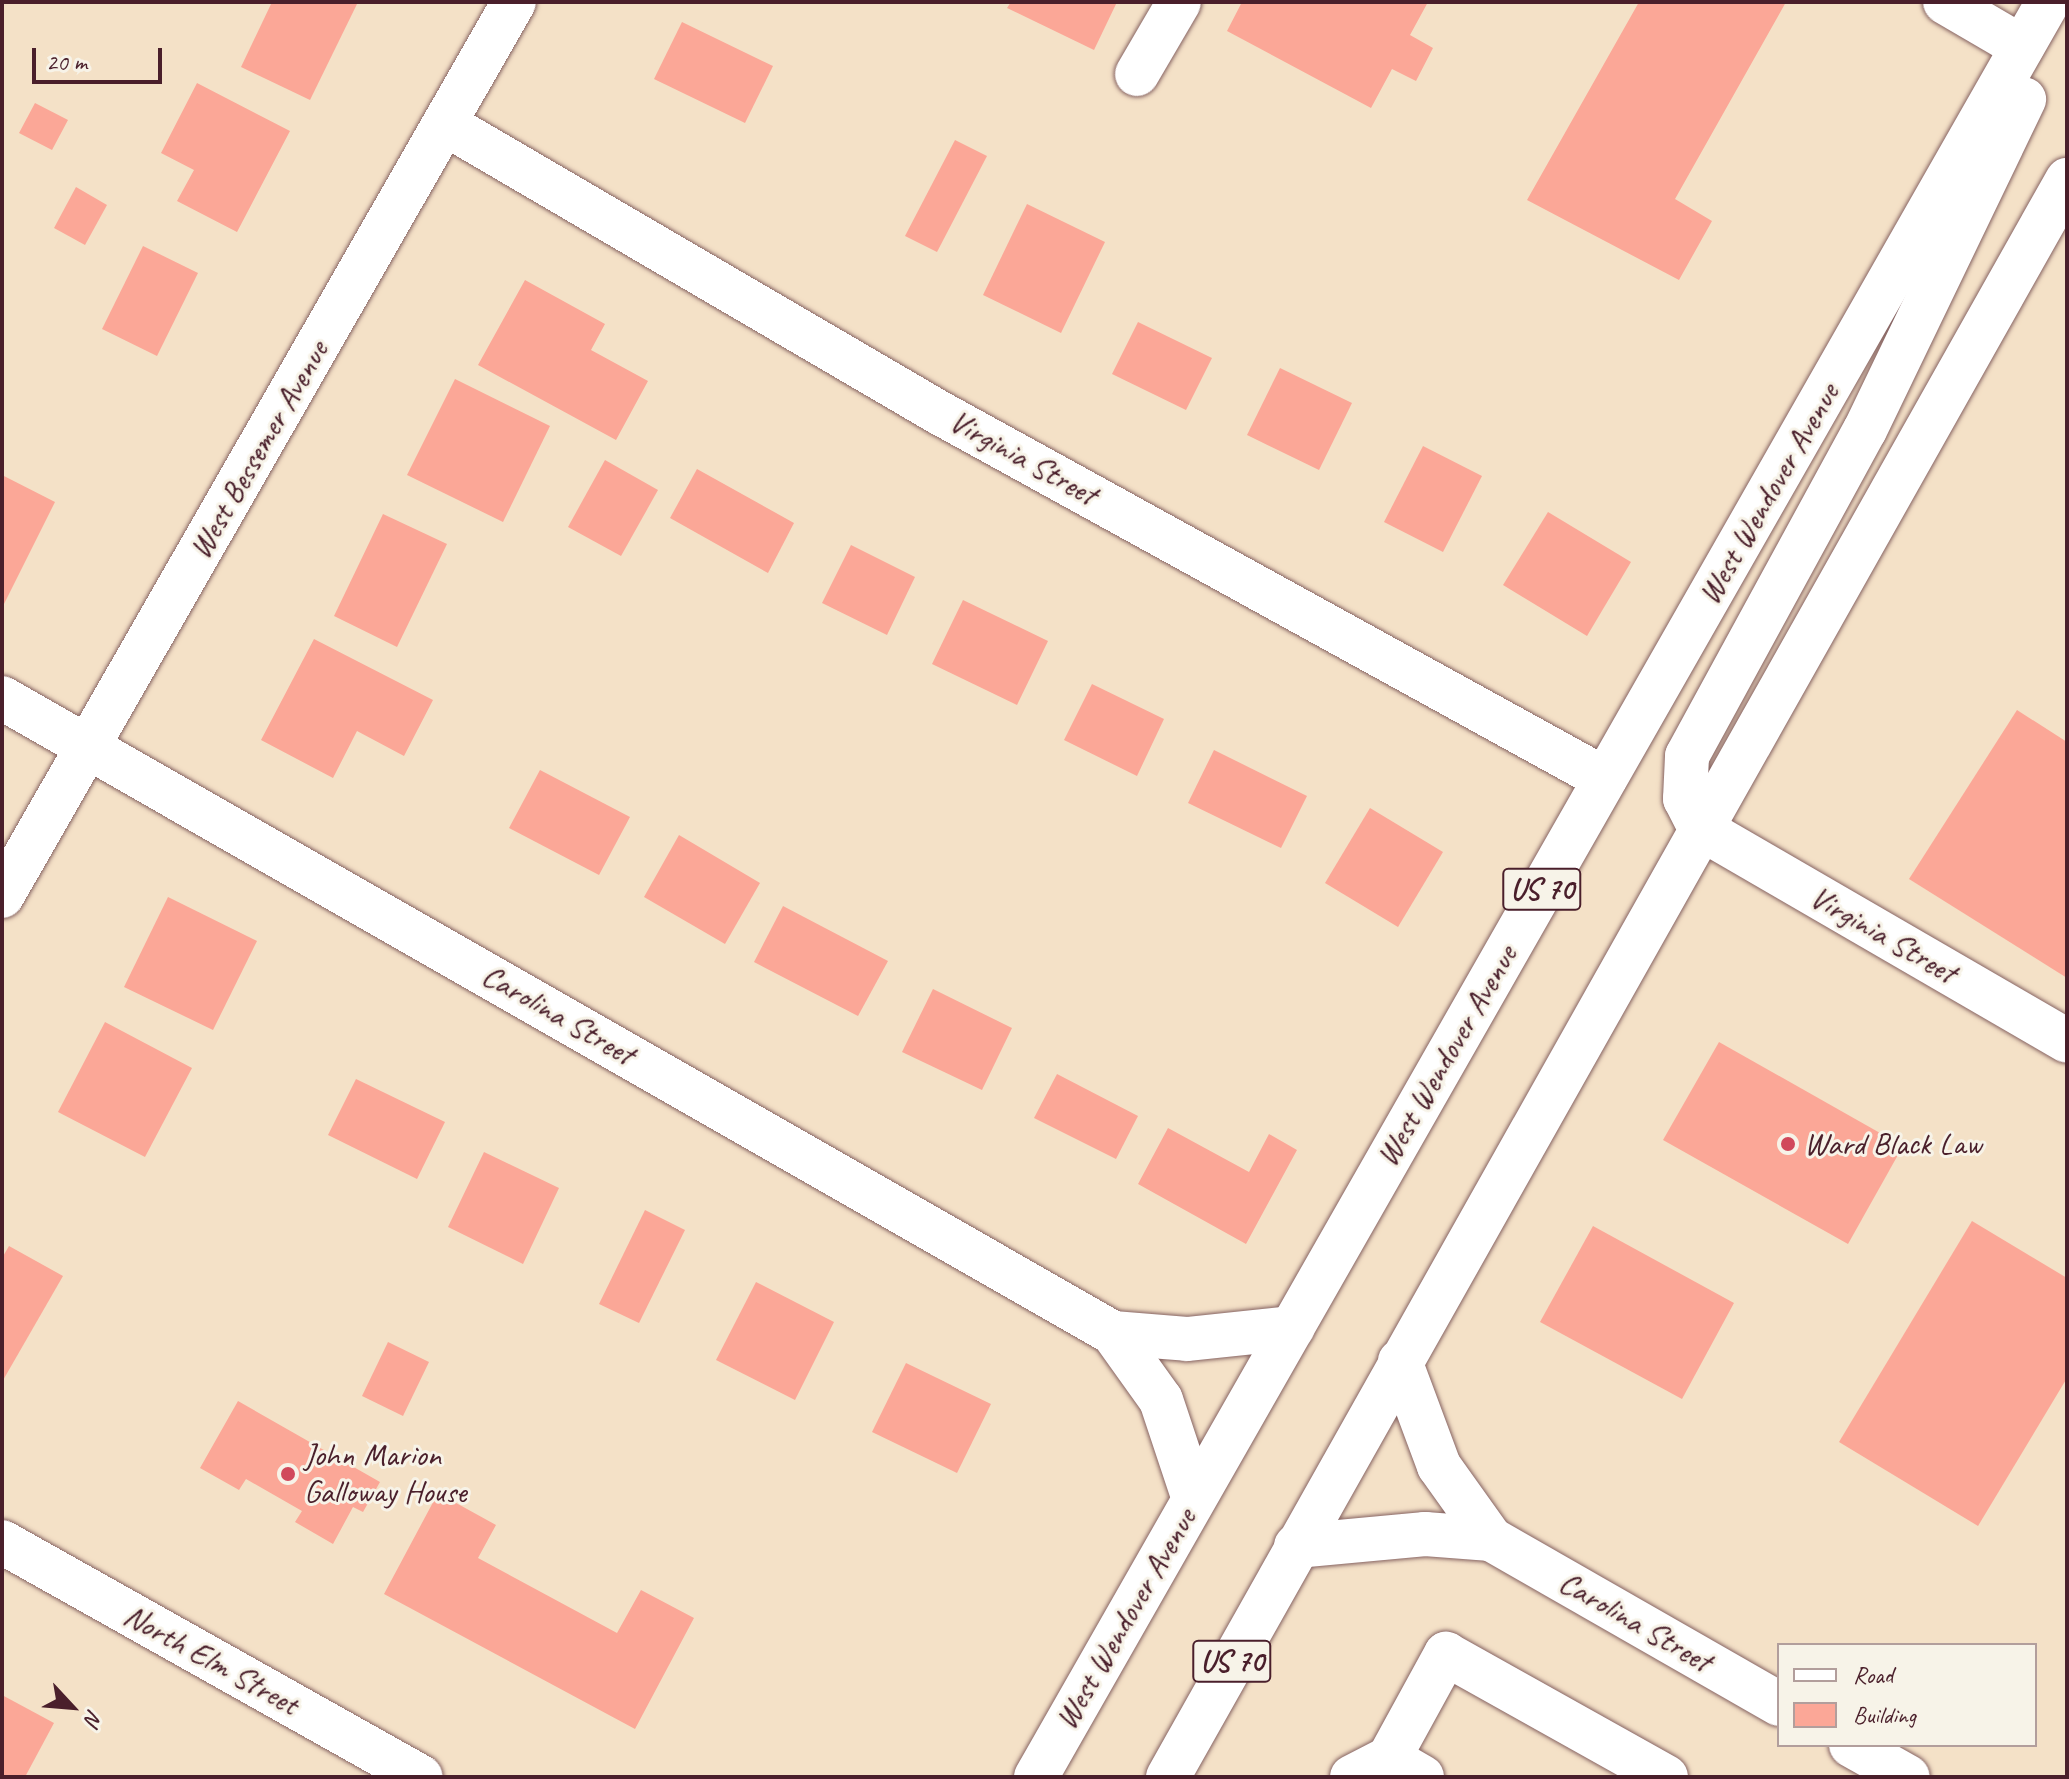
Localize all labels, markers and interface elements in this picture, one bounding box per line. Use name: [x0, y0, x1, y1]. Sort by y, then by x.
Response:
scale bar: [36, 32, 166, 82]
text: 20 m: [46, 47, 87, 77]
street label: West Bessemer Avenue: [182, 335, 336, 565]
street label: West Wendover Avenue: [1690, 377, 1848, 611]
street label: Virginia Street: [943, 402, 1103, 514]
road number: US 70: [1502, 863, 1582, 915]
street label: Virginia Street: [1803, 878, 1963, 992]
street label: West Wendover Avenue: [1368, 939, 1526, 1173]
street label: Carolina Street: [475, 956, 641, 1074]
place label: Ward Black Law: [1804, 1125, 1984, 1163]
marker: Ward Black Law: [1779, 1135, 1797, 1153]
place label: John Marion Galloway House: [304, 1437, 466, 1512]
marker: John Marion Galloway House: [279, 1465, 297, 1483]
street label: West Wendover Avenue: [1047, 1502, 1205, 1736]
street label: Carolina Street: [1552, 1563, 1718, 1681]
street label: North Elm Street: [117, 1596, 305, 1724]
road number: US 70: [1192, 1635, 1272, 1687]
legend: [1777, 1643, 2037, 1747]
text: Road: [1853, 1660, 1893, 1690]
north arrow: [32, 1667, 112, 1747]
text: Building: [1853, 1700, 1916, 1730]
text: N: [78, 1705, 109, 1730]

